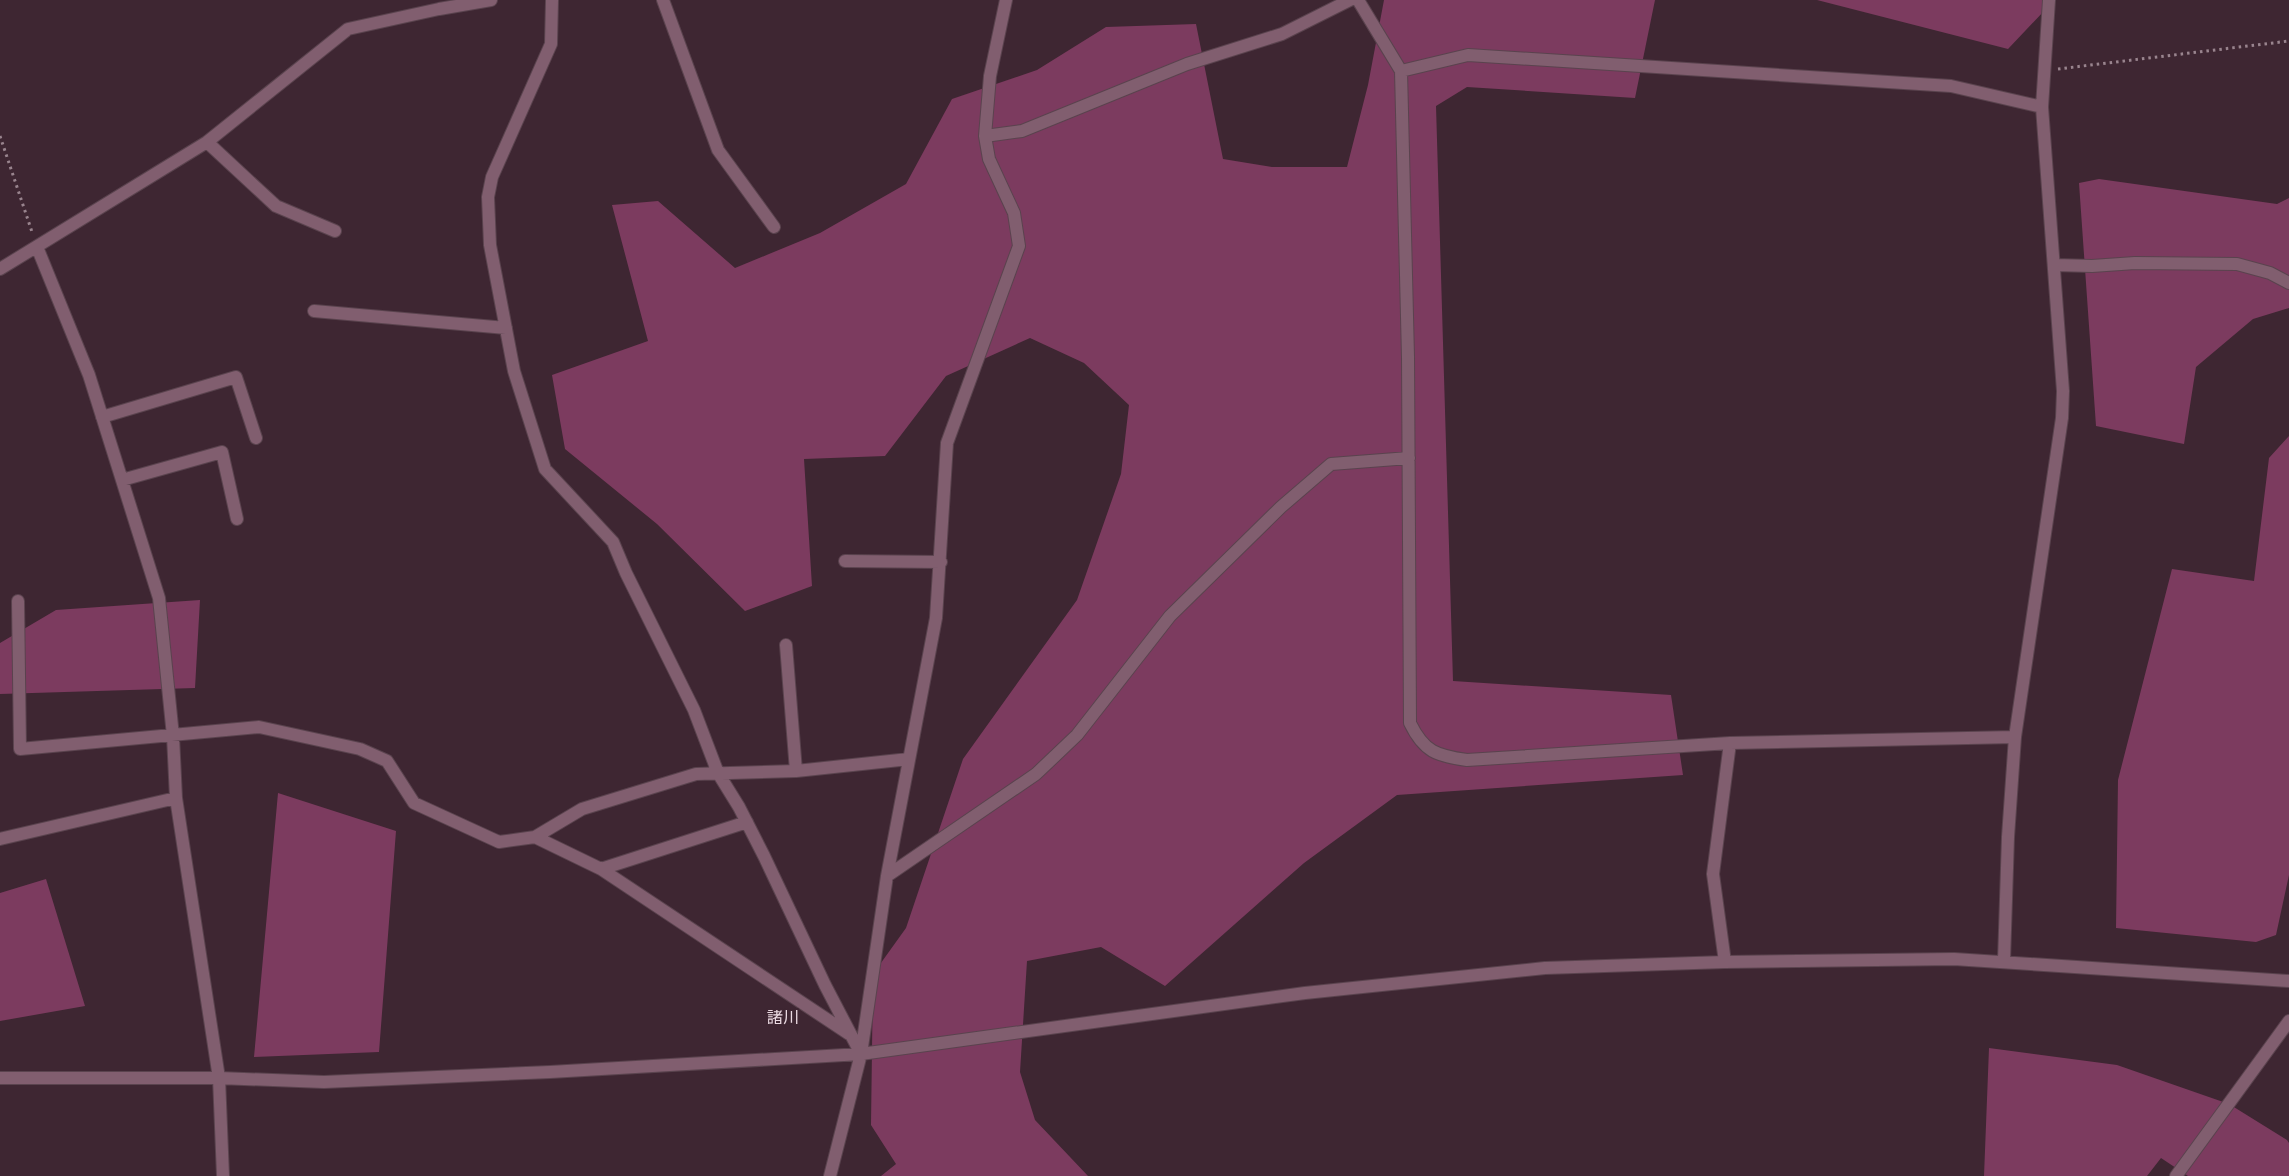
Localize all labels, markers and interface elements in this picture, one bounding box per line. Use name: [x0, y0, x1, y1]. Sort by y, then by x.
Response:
district label: 諸川: [767, 1007, 799, 1027]

